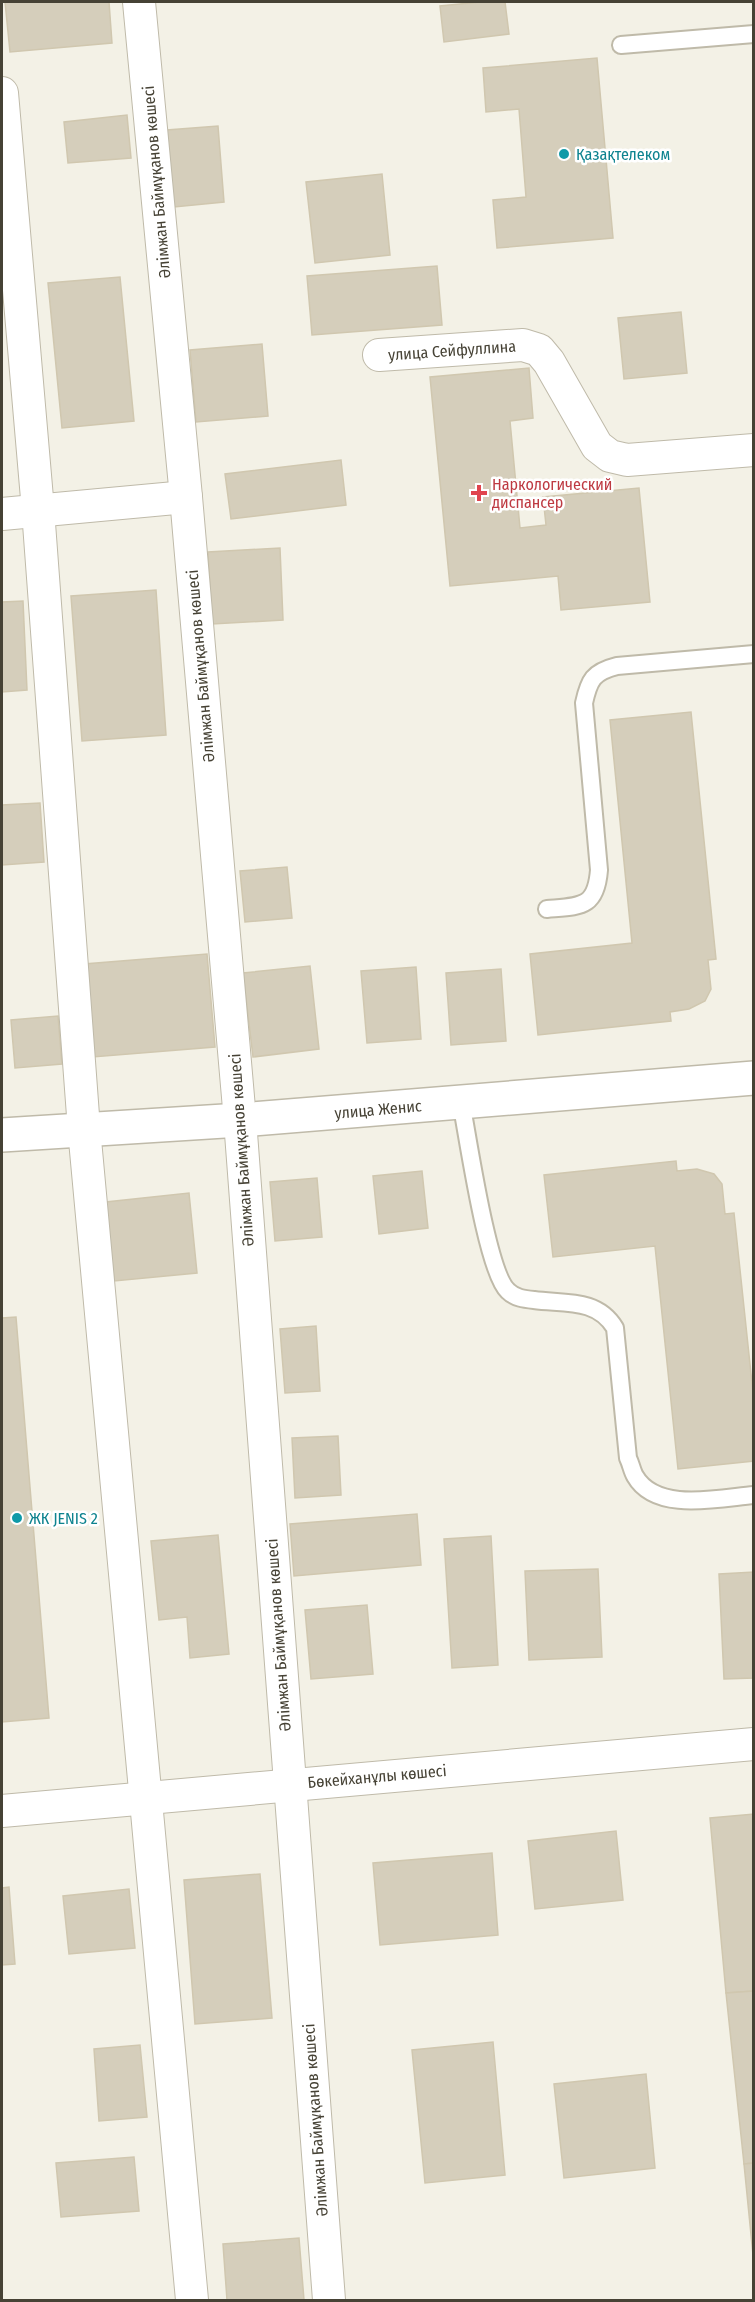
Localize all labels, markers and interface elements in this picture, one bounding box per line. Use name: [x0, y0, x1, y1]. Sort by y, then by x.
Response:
street label: Әлімжан Баймұқанов көшесі: [139, 85, 174, 279]
place label: Қазақтелеком: [576, 145, 670, 164]
marker: Қазақтелеком: [557, 147, 571, 161]
street label: улица Сейфуллина: [387, 337, 517, 364]
place label: Наркологический диспансер: [492, 475, 612, 512]
marker: Наркологический диспансер: [470, 484, 488, 502]
street label: Әлімжан Баймұқанов көшесі: [183, 569, 218, 763]
street label: Әлімжан Баймұқанов көшесі: [225, 1053, 258, 1247]
street label: улица Женис: [334, 1096, 423, 1123]
place label: ЖК JENIS 2: [29, 1509, 98, 1528]
marker: ЖК JENIS 2: [10, 1511, 24, 1525]
street label: Әлімжан Баймұқанов көшесі: [262, 1538, 295, 1732]
street label: Бөкейханұлы көшесі: [307, 1761, 447, 1792]
street label: Әлімжан Баймұқанов көшесі: [299, 2023, 332, 2217]

